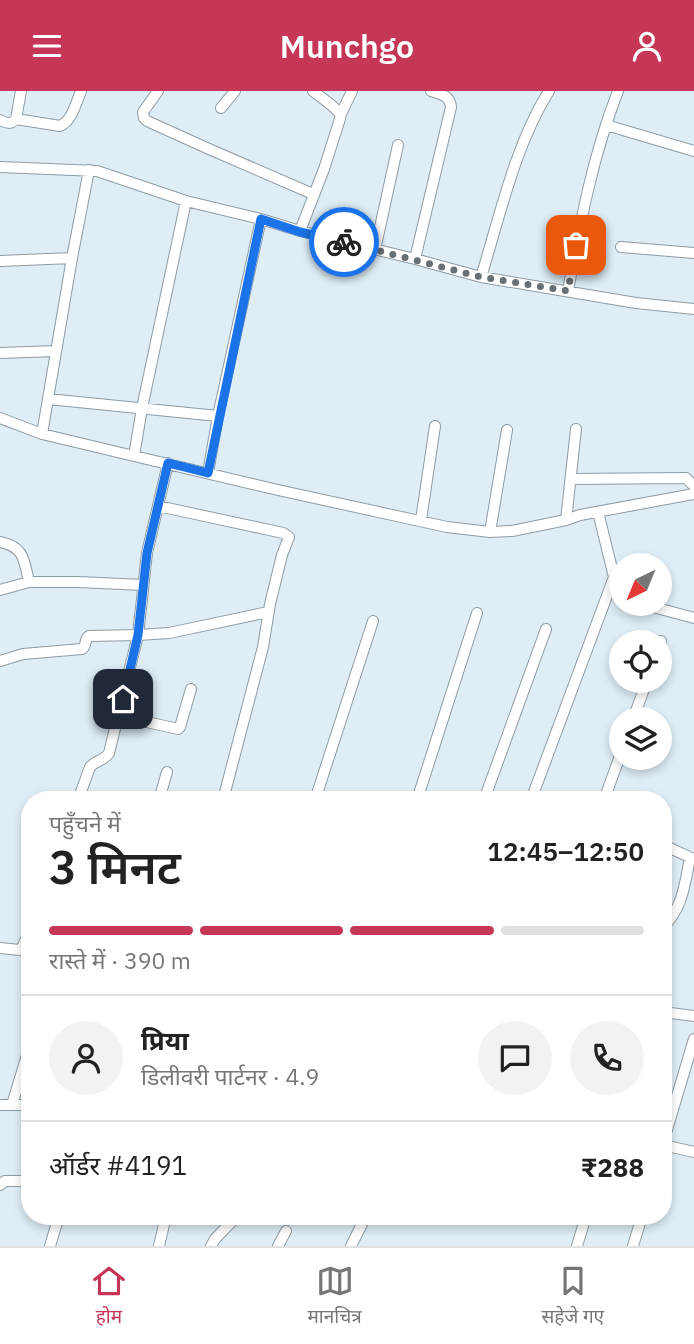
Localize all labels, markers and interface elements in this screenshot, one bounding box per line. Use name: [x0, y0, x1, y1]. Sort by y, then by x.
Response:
text: Munchgo: [280, 25, 414, 67]
icon: menu: [28, 27, 66, 65]
icon: person: [628, 27, 666, 65]
courier: [309, 207, 379, 277]
pin: [546, 215, 606, 275]
icon: bike: [325, 223, 363, 261]
icon: bag: [557, 226, 595, 264]
north arrow: [609, 553, 672, 616]
map controls: [609, 553, 672, 770]
button: locate: [609, 630, 672, 693]
pin: [93, 669, 153, 729]
icon: home: [104, 680, 142, 718]
button: layers: [609, 707, 672, 770]
text: पहुँचने में: [49, 808, 121, 838]
text: 12:45–12:50: [487, 834, 644, 868]
text: 3 मिनट: [49, 837, 181, 897]
text: रास्ते में · 390 m: [49, 945, 191, 975]
button: person: [49, 1021, 123, 1095]
button: chat: [478, 1021, 552, 1095]
button: phone: [570, 1021, 644, 1095]
text: प्रिया: [141, 1023, 189, 1057]
text: डिलीवरी पार्टनर · 4.9: [141, 1061, 319, 1091]
text: ऑर्डर #4191: [49, 1148, 187, 1182]
text: ₹288: [581, 1150, 644, 1184]
tab: होम: [90, 1262, 128, 1331]
tab: मानचित्र: [307, 1262, 362, 1331]
tab: सहेजे गए: [541, 1262, 604, 1331]

